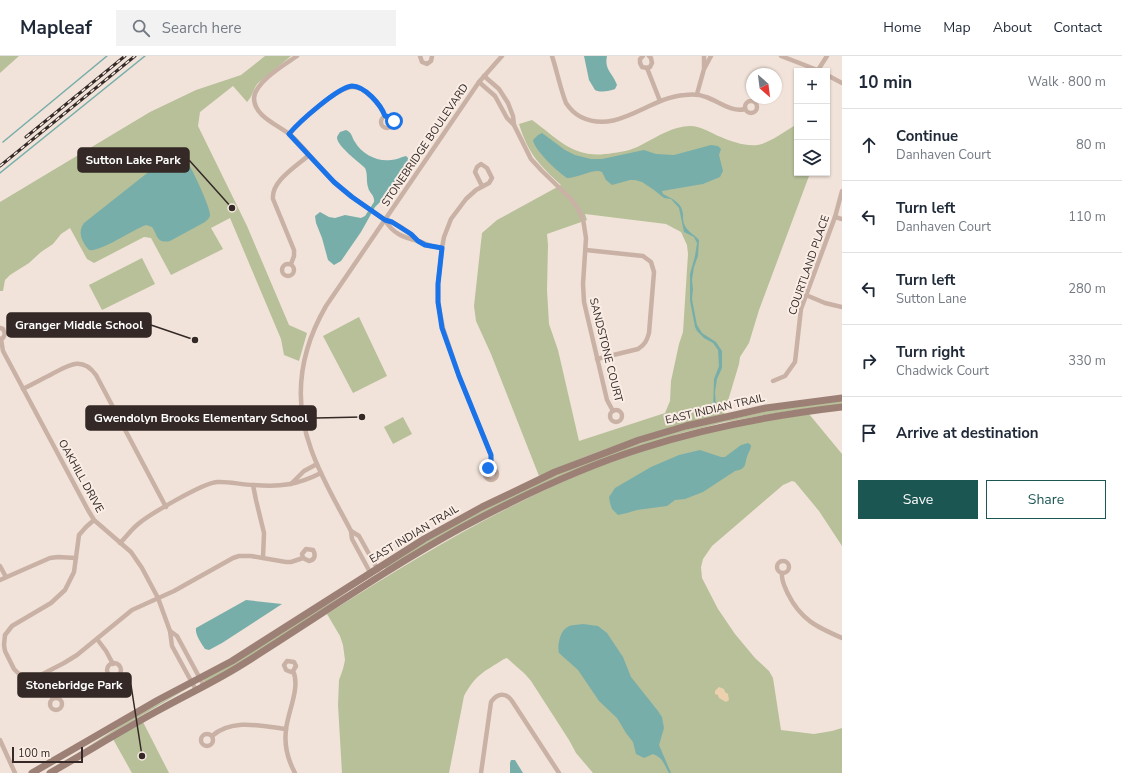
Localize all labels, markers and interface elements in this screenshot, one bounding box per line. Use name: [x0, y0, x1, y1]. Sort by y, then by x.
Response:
search box: [116, 10, 396, 46]
text: Mapleaf: [20, 15, 92, 41]
icon: search: [130, 17, 152, 39]
text: Search here: [162, 18, 241, 38]
text: Home: [883, 18, 921, 37]
text: Map: [943, 18, 971, 37]
text: About: [993, 18, 1032, 37]
text: Contact: [1054, 18, 1102, 37]
north arrow: [746, 68, 782, 104]
map controls: [794, 68, 830, 176]
button: +: [794, 68, 830, 104]
text: 10 min: [858, 71, 912, 94]
text: Walk · 800 m: [1028, 73, 1106, 91]
street label: STONEBRIDGE BOULEVARD: [378, 81, 472, 209]
button: −: [794, 104, 830, 140]
route start: [385, 112, 403, 130]
text: Continue: [896, 126, 958, 146]
icon: ahead: [858, 134, 880, 156]
text: 80 m: [1076, 136, 1106, 154]
button: layers: [794, 140, 830, 176]
text: Danhaven Court: [896, 146, 991, 164]
callout: Sutton Lake Park: [78, 148, 189, 172]
text: Sutton Lake Park: [85, 152, 181, 168]
text: Turn left: [896, 198, 955, 218]
icon: left: [858, 206, 880, 228]
text: 110 m: [1068, 208, 1106, 226]
street label: COURTLAND PLACE: [785, 213, 833, 317]
text: Danhaven Court: [896, 218, 991, 236]
text: Turn left: [896, 270, 955, 290]
icon: left: [858, 278, 880, 300]
text: 280 m: [1068, 280, 1106, 298]
text: Sutton Lane: [896, 290, 966, 308]
street label: SANDSTONE COURT: [586, 296, 626, 404]
callout: Granger Middle School: [7, 313, 151, 337]
text: Granger Middle School: [15, 317, 143, 333]
text: Turn right: [896, 342, 965, 362]
icon: right: [858, 350, 880, 372]
text: 330 m: [1068, 352, 1106, 370]
text: Chadwick Court: [896, 362, 989, 380]
street label: EAST INDIAN TRAIL: [664, 390, 766, 428]
callout: Gwendolyn Brooks Elementary School: [86, 406, 316, 430]
text: Gwendolyn Brooks Elementary School: [94, 410, 308, 426]
icon: arrive: [858, 422, 880, 444]
text: Arrive at destination: [896, 423, 1039, 443]
street label: OAKHILL DRIVE: [55, 437, 107, 515]
route end: [479, 459, 497, 477]
button: Save: [858, 480, 978, 519]
button: Share: [986, 480, 1106, 519]
street label: EAST INDIAN TRAIL: [366, 501, 462, 567]
callout: Stonebridge Park: [18, 673, 131, 697]
text: Stonebridge Park: [26, 677, 123, 693]
scale bar: [12, 745, 83, 764]
text: 100 m: [18, 746, 50, 761]

